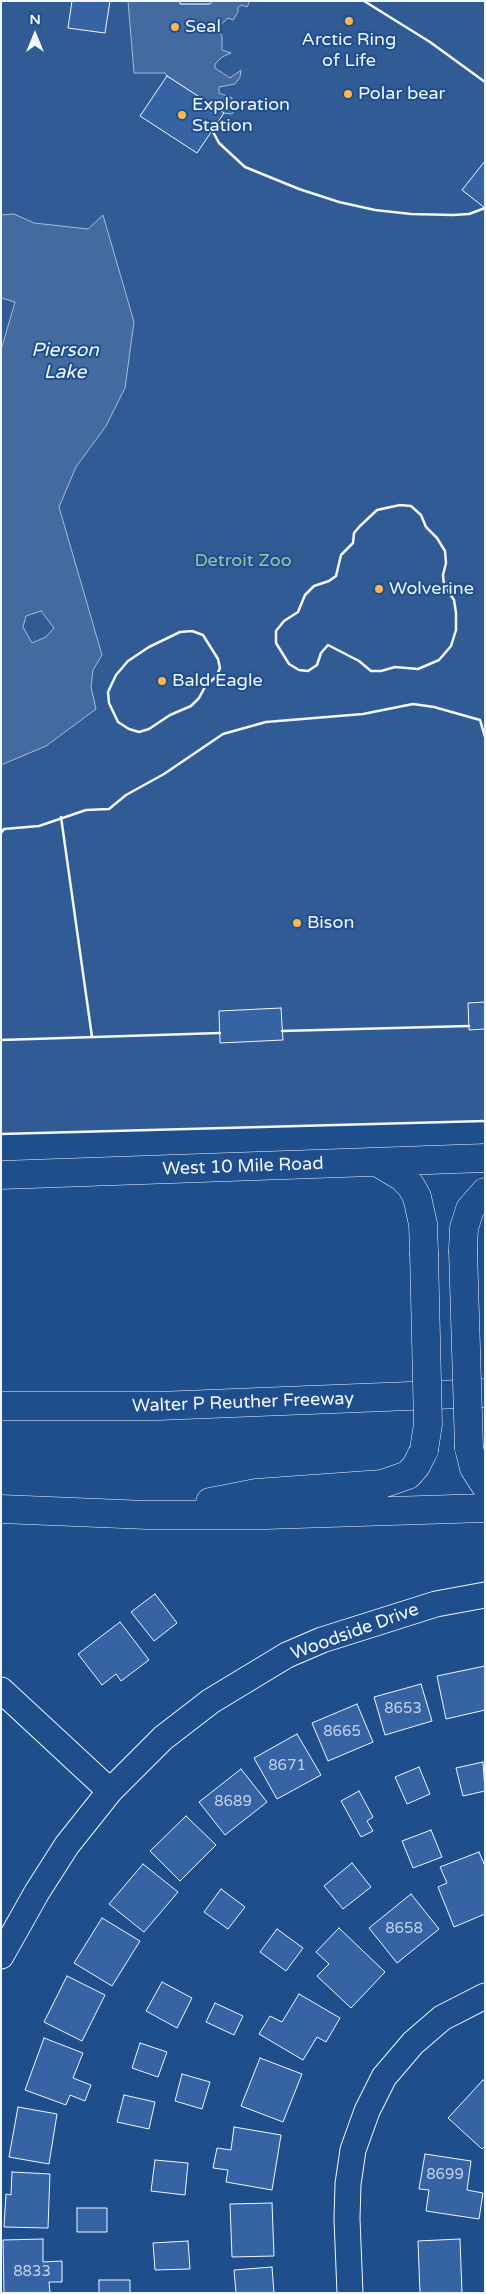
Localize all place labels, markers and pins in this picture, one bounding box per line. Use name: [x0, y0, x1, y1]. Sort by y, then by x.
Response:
marker: Arctic Ring of Life: [343, 15, 355, 27]
place label: Seal: [185, 16, 221, 38]
marker: Seal: [169, 21, 181, 33]
place label: Arctic Ring of Life: [302, 29, 396, 72]
place label: Polar bear: [358, 83, 446, 105]
marker: Polar bear: [342, 88, 354, 100]
place label: Exploration Station: [192, 94, 290, 136]
marker: Exploration Station: [176, 109, 188, 121]
place label: Wolverine: [389, 578, 474, 600]
marker: Wolverine: [373, 583, 385, 595]
place label: Bald Eagle: [172, 670, 263, 692]
marker: Bald Eagle: [156, 675, 168, 687]
place label: Bison: [307, 912, 354, 934]
marker: Bison: [291, 917, 303, 929]

